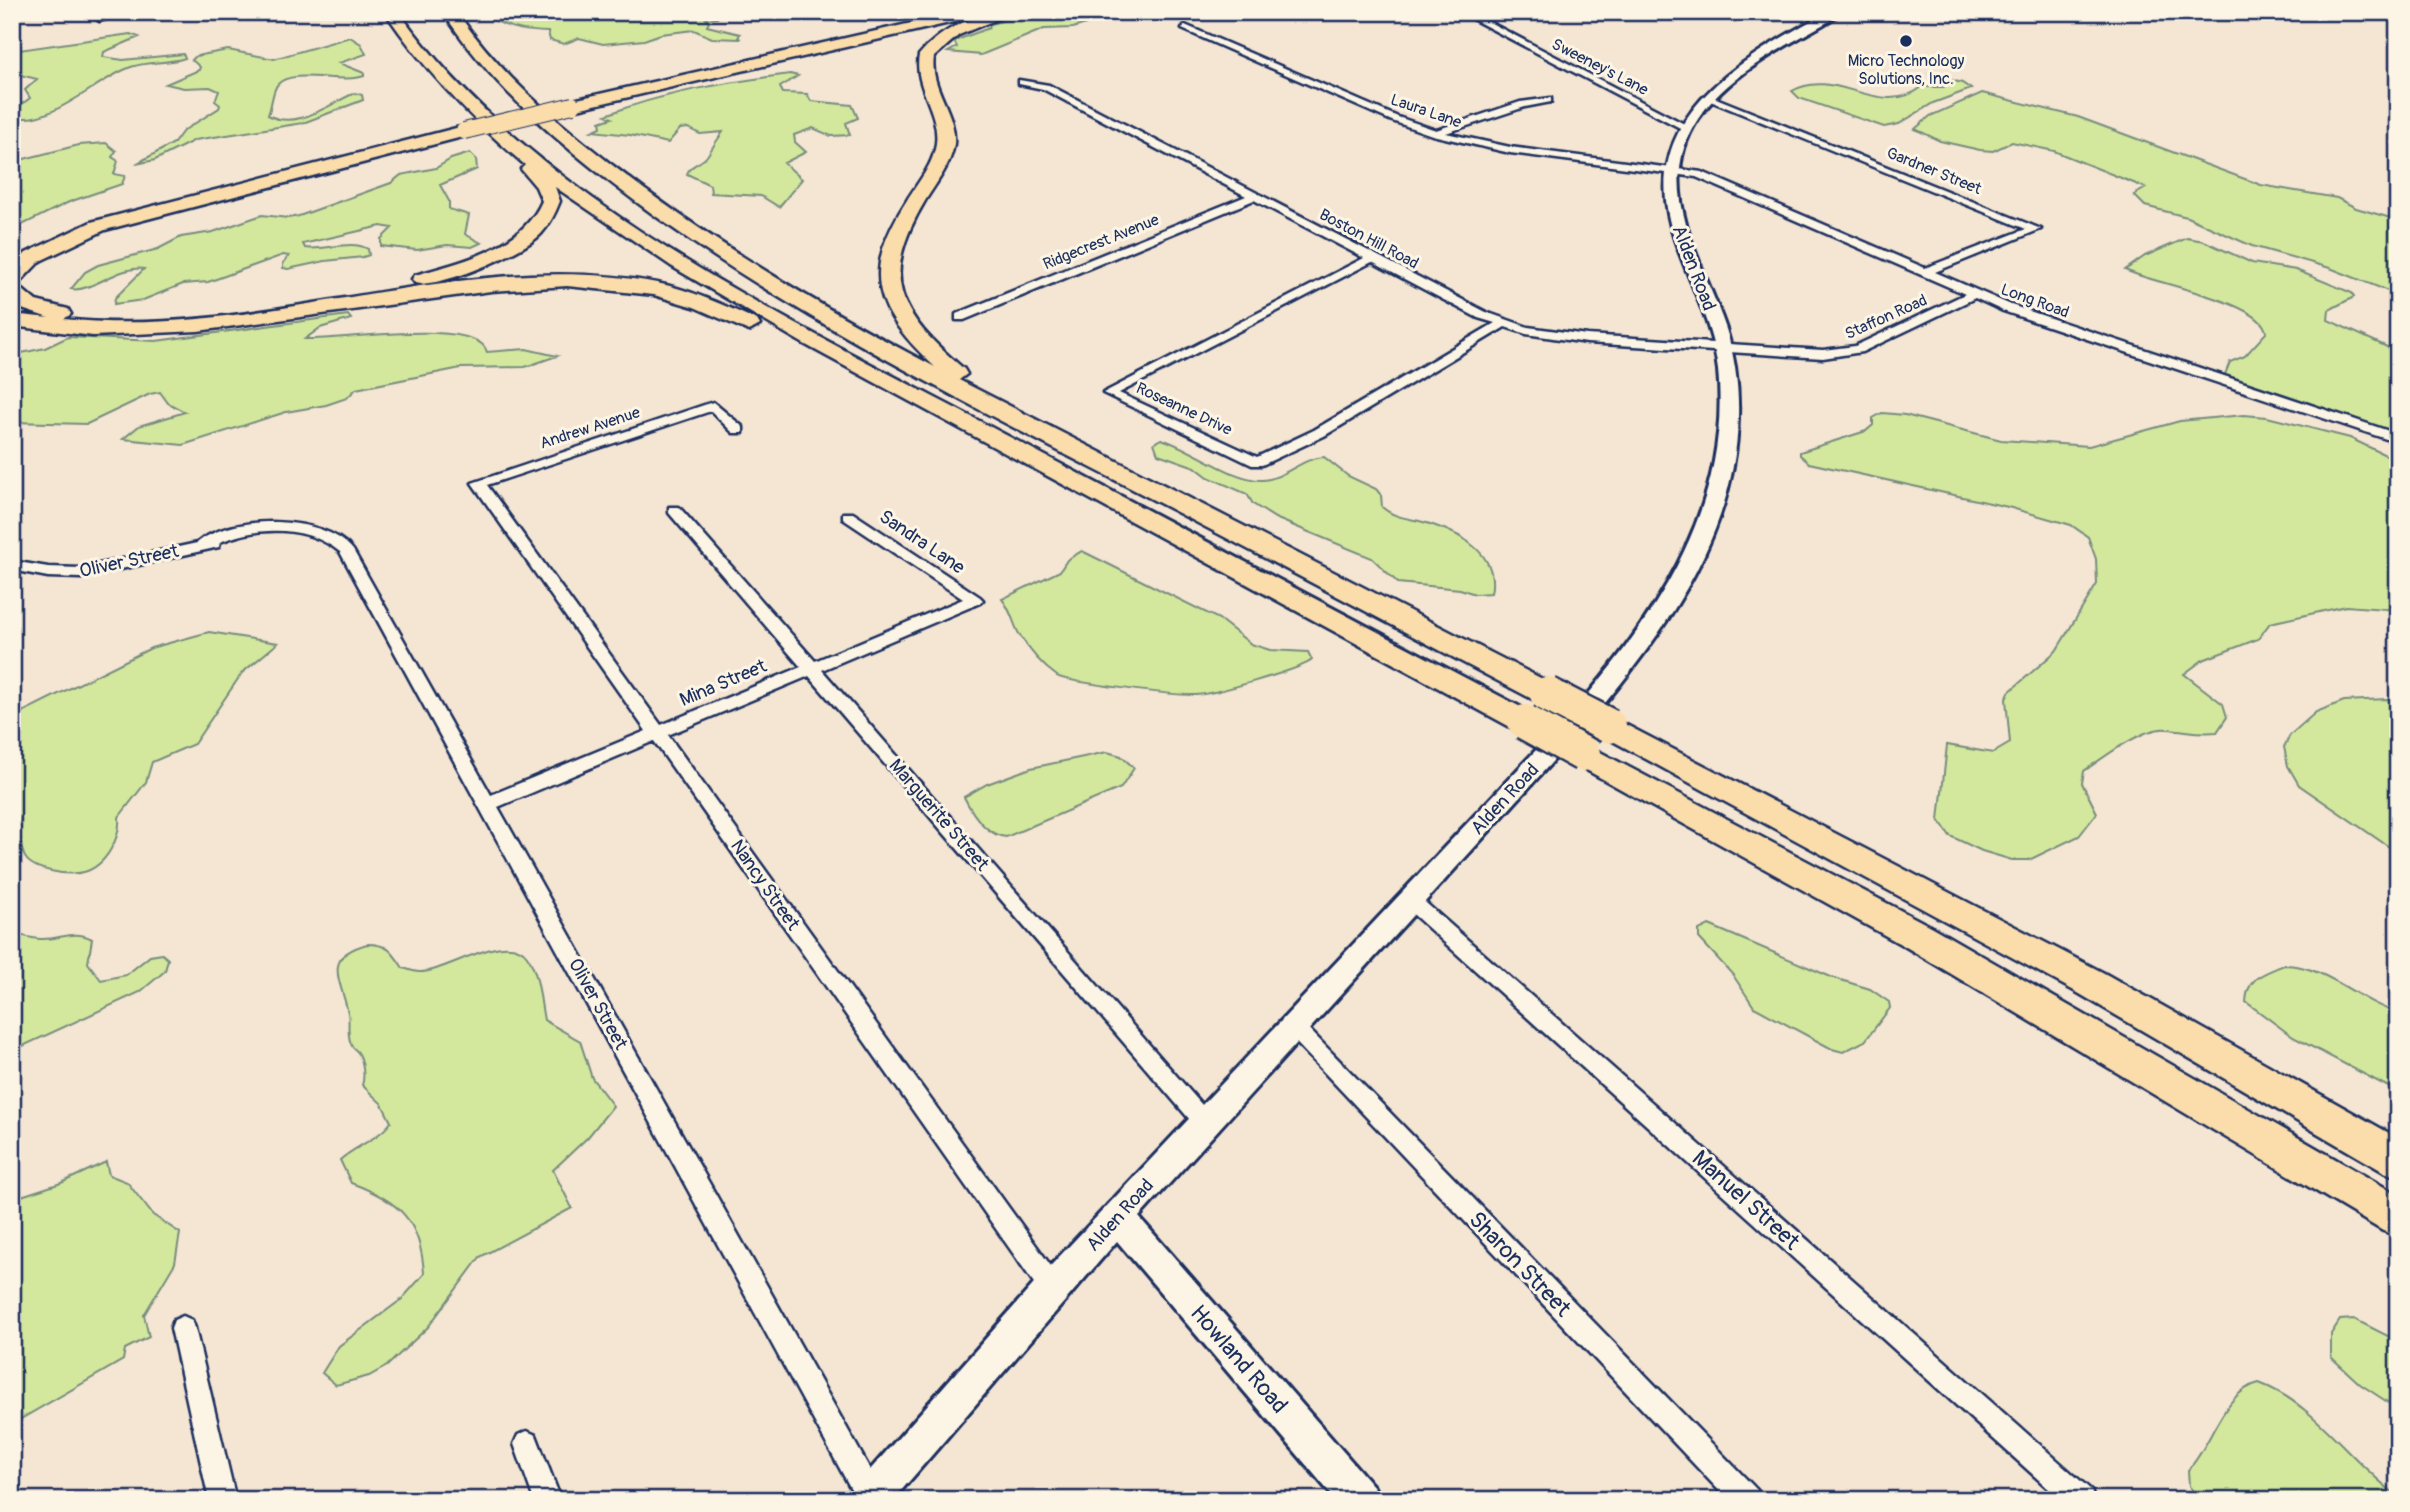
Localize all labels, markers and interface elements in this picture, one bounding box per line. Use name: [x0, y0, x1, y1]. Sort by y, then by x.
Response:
marker: Micro Technology Solutions, Inc.: [1898, 33, 1914, 49]
street label: Sweeney's Lane: [1548, 34, 1652, 100]
place label: Micro Technology Solutions, Inc.: [1848, 51, 1964, 89]
street label: Laura Lane: [1388, 90, 1464, 132]
street label: Gardner Street: [1884, 143, 1985, 199]
street label: Boston Hill Road: [1316, 204, 1422, 274]
street label: Ridgecrest Avenue: [1040, 210, 1162, 274]
street label: Alden Road: [1667, 222, 1721, 314]
street label: Long Road: [1998, 279, 2072, 323]
street label: Staffon Road: [1842, 290, 1930, 344]
street label: Roseanne Drive: [1133, 378, 1235, 440]
street label: Andrew Avenue: [537, 402, 643, 454]
street label: Sandra Lane: [875, 505, 970, 580]
street label: Oliver Street: [77, 539, 181, 583]
street label: Mina Street: [676, 654, 770, 712]
street label: Marguerite Street: [884, 754, 994, 876]
street label: Alden Road: [1466, 758, 1544, 840]
street label: Nancy Street: [725, 835, 805, 935]
street label: Oliver Street: [563, 954, 633, 1054]
street label: Manuel Street: [1686, 1144, 1807, 1257]
street label: Alden Road: [1081, 1174, 1159, 1256]
street label: Sharon Street: [1463, 1205, 1578, 1323]
street label: Howland Road: [1184, 1299, 1294, 1419]

